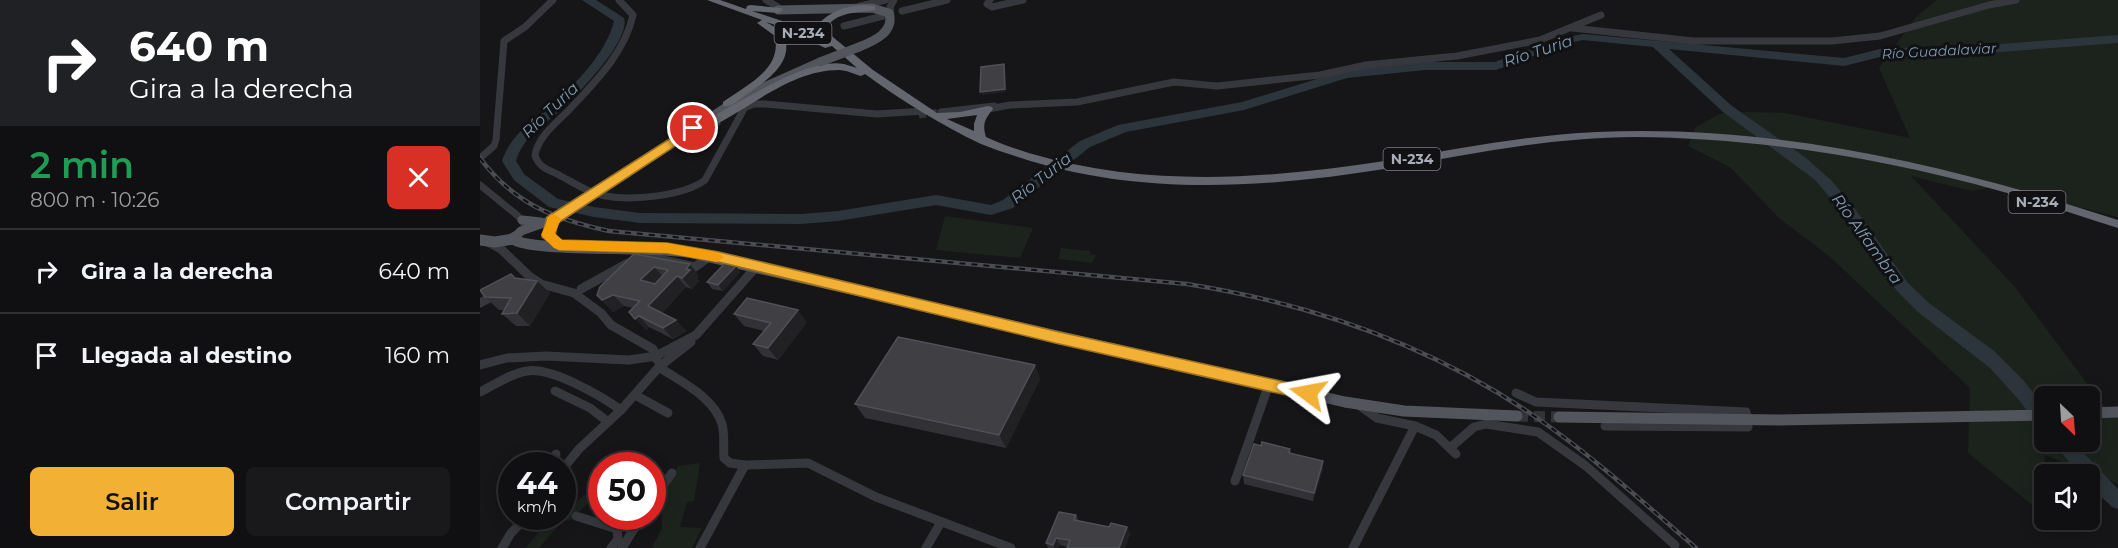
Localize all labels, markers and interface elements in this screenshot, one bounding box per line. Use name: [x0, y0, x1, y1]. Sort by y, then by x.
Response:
text: 640 m: [129, 20, 269, 72]
road number: N-234: [774, 22, 832, 44]
icon: right: [30, 24, 108, 102]
water label: Río Turia: [1501, 31, 1575, 71]
water label: Río Guadalaviar: [1881, 39, 1997, 63]
text: Gira a la derecha: [129, 72, 354, 105]
water label: Río Turia: [518, 78, 582, 142]
pin: [667, 102, 718, 153]
icon: arrive: [676, 111, 709, 144]
text: 2 min: [30, 143, 134, 187]
button: close: [387, 146, 450, 209]
water label: Río Turia: [1007, 148, 1075, 207]
road number: N-234: [1384, 148, 1440, 170]
text: 800 m · 10:26: [30, 188, 159, 212]
water label: Río Alfambra: [1828, 190, 1906, 288]
road number: N-234: [2008, 191, 2066, 213]
icon: right: [30, 255, 63, 288]
text: Gira a la derecha: [81, 258, 273, 285]
text: 640 m: [378, 258, 450, 285]
icon: arrive: [30, 339, 63, 372]
text: Llegada al destino: [81, 342, 292, 369]
text: 160 m: [385, 342, 450, 369]
position arrow: [1276, 361, 1340, 425]
north arrow: [2034, 386, 2100, 452]
map controls: [2034, 386, 2100, 530]
speed limit sign: 50: [588, 452, 666, 530]
button: sound: [2034, 464, 2100, 530]
text: 44: [516, 465, 558, 502]
button: Salir: [30, 467, 234, 536]
button: Compartir: [246, 467, 450, 536]
text: km/h: [517, 497, 557, 516]

